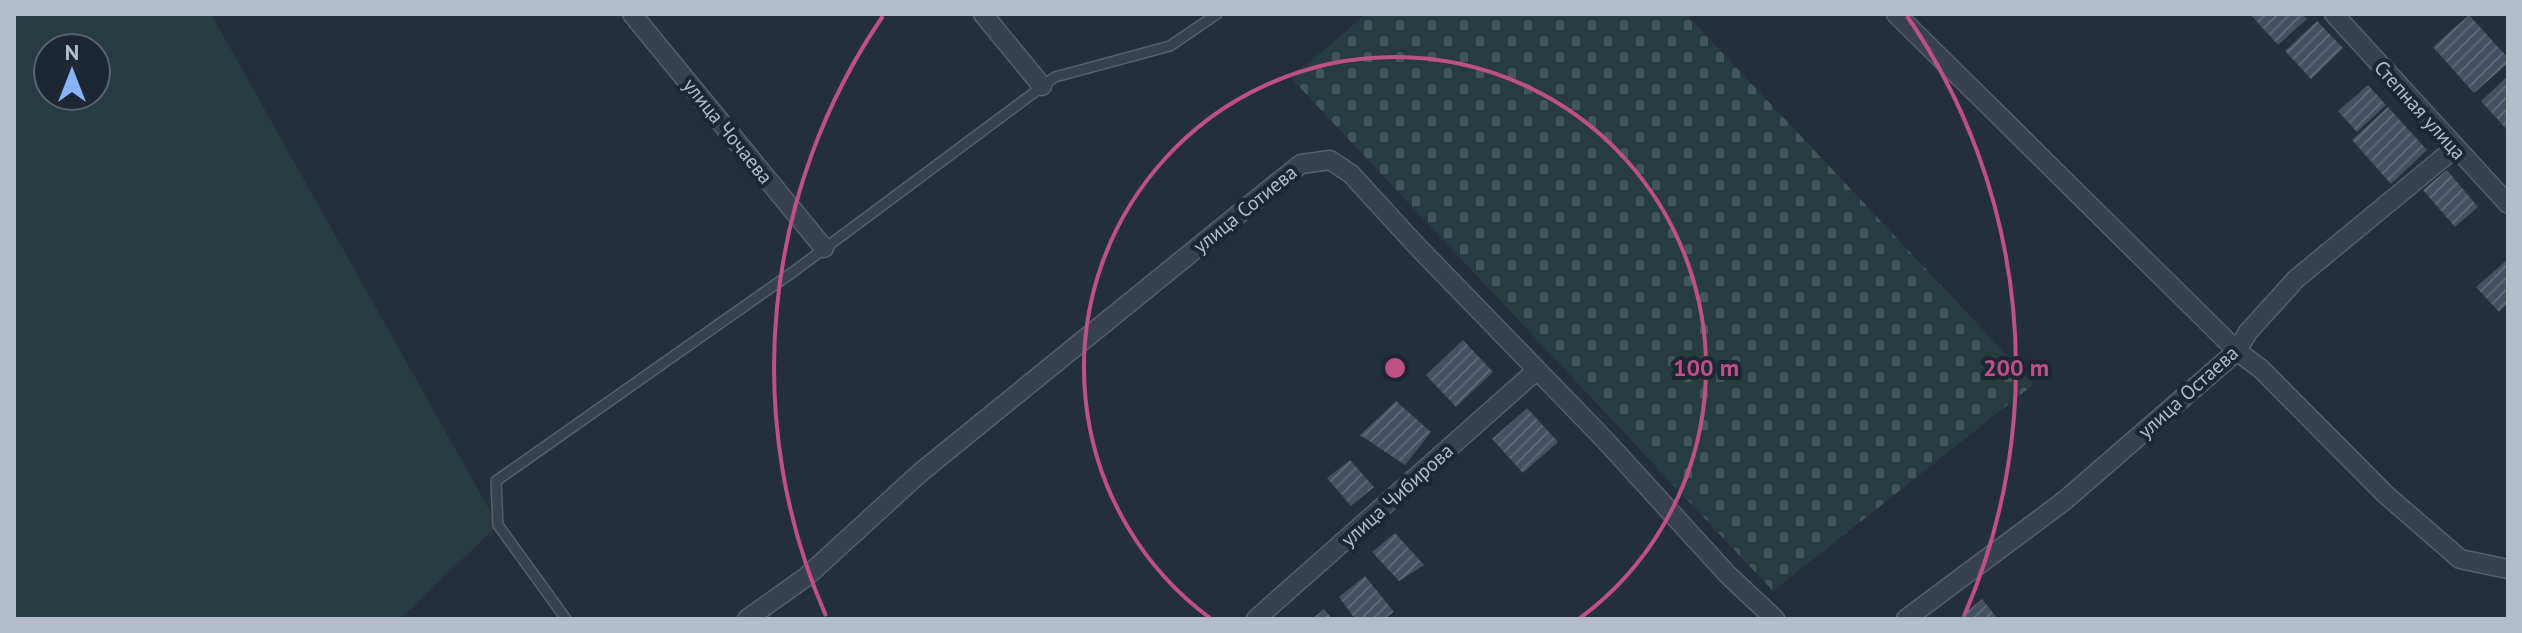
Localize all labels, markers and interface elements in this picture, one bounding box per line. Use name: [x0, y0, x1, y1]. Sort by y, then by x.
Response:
north arrow: [32, 32, 112, 112]
text: N: [65, 38, 79, 66]
street label: Степная улица: [2368, 55, 2472, 165]
street label: улица Чочаева: [677, 73, 779, 189]
street label: улица Сотиева: [1188, 159, 1302, 259]
street label: улица Остаева: [2132, 340, 2244, 444]
text: 100 m: [1673, 352, 1739, 383]
text: 200 m: [1983, 352, 2049, 383]
centre of rings: [1381, 354, 1409, 382]
street label: улица Чибирова: [1335, 438, 1459, 552]

